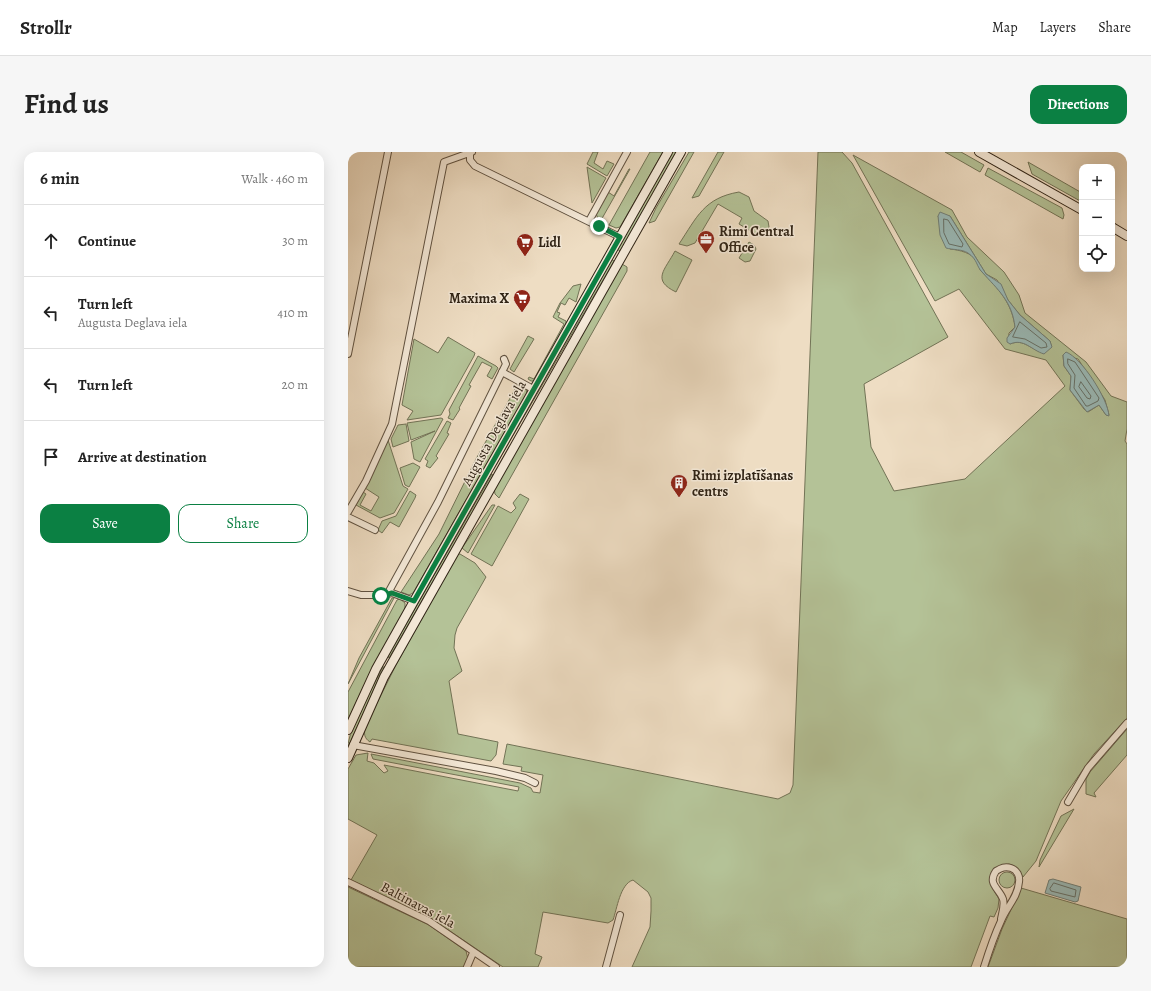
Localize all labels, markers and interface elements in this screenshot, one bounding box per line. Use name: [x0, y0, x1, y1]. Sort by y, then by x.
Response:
text: Strollr: [20, 15, 72, 41]
text: Map: [992, 18, 1018, 37]
text: Layers: [1040, 18, 1076, 37]
text: Share: [1098, 18, 1131, 37]
text: Find us: [24, 85, 109, 123]
button: Directions: [1030, 85, 1127, 124]
map controls: [1079, 164, 1115, 272]
button: +: [1079, 164, 1115, 200]
text: 6 min: [40, 167, 80, 190]
text: Walk · 460 m: [241, 170, 308, 187]
button: −: [1079, 200, 1115, 236]
route end: [590, 217, 608, 235]
place label: Rimi Central Office: [719, 222, 794, 257]
office icon: Rimi Central Office: [696, 229, 716, 254]
icon: ahead: [40, 230, 62, 252]
text: Continue: [78, 231, 136, 251]
text: 30 m: [282, 232, 308, 249]
supermarket icon: Lidl: [515, 232, 535, 257]
place label: Lidl: [538, 233, 561, 252]
button: locate: [1079, 236, 1115, 272]
supermarket icon: Maxima X: [512, 288, 532, 313]
place label: Maxima X: [449, 289, 509, 308]
text: Turn left: [78, 294, 133, 314]
icon: left: [40, 302, 62, 324]
text: 410 m: [277, 304, 308, 321]
text: Augusta Deglava iela: [78, 314, 187, 331]
icon: left: [40, 374, 62, 396]
text: Turn left: [78, 375, 133, 395]
text: 20 m: [282, 376, 308, 393]
street label: Augusta Deglava iela: [457, 376, 531, 490]
icon: arrive: [40, 446, 62, 468]
text: Arrive at destination: [78, 447, 207, 467]
place label: Rimi izplatīšanas centrs: [692, 466, 794, 501]
building icon: Rimi izplatīšanas centrs: [669, 473, 689, 498]
button: Save: [40, 504, 170, 543]
button: Share: [178, 504, 308, 543]
route start: [372, 587, 390, 605]
street label: Baltinavas iela: [377, 877, 459, 933]

